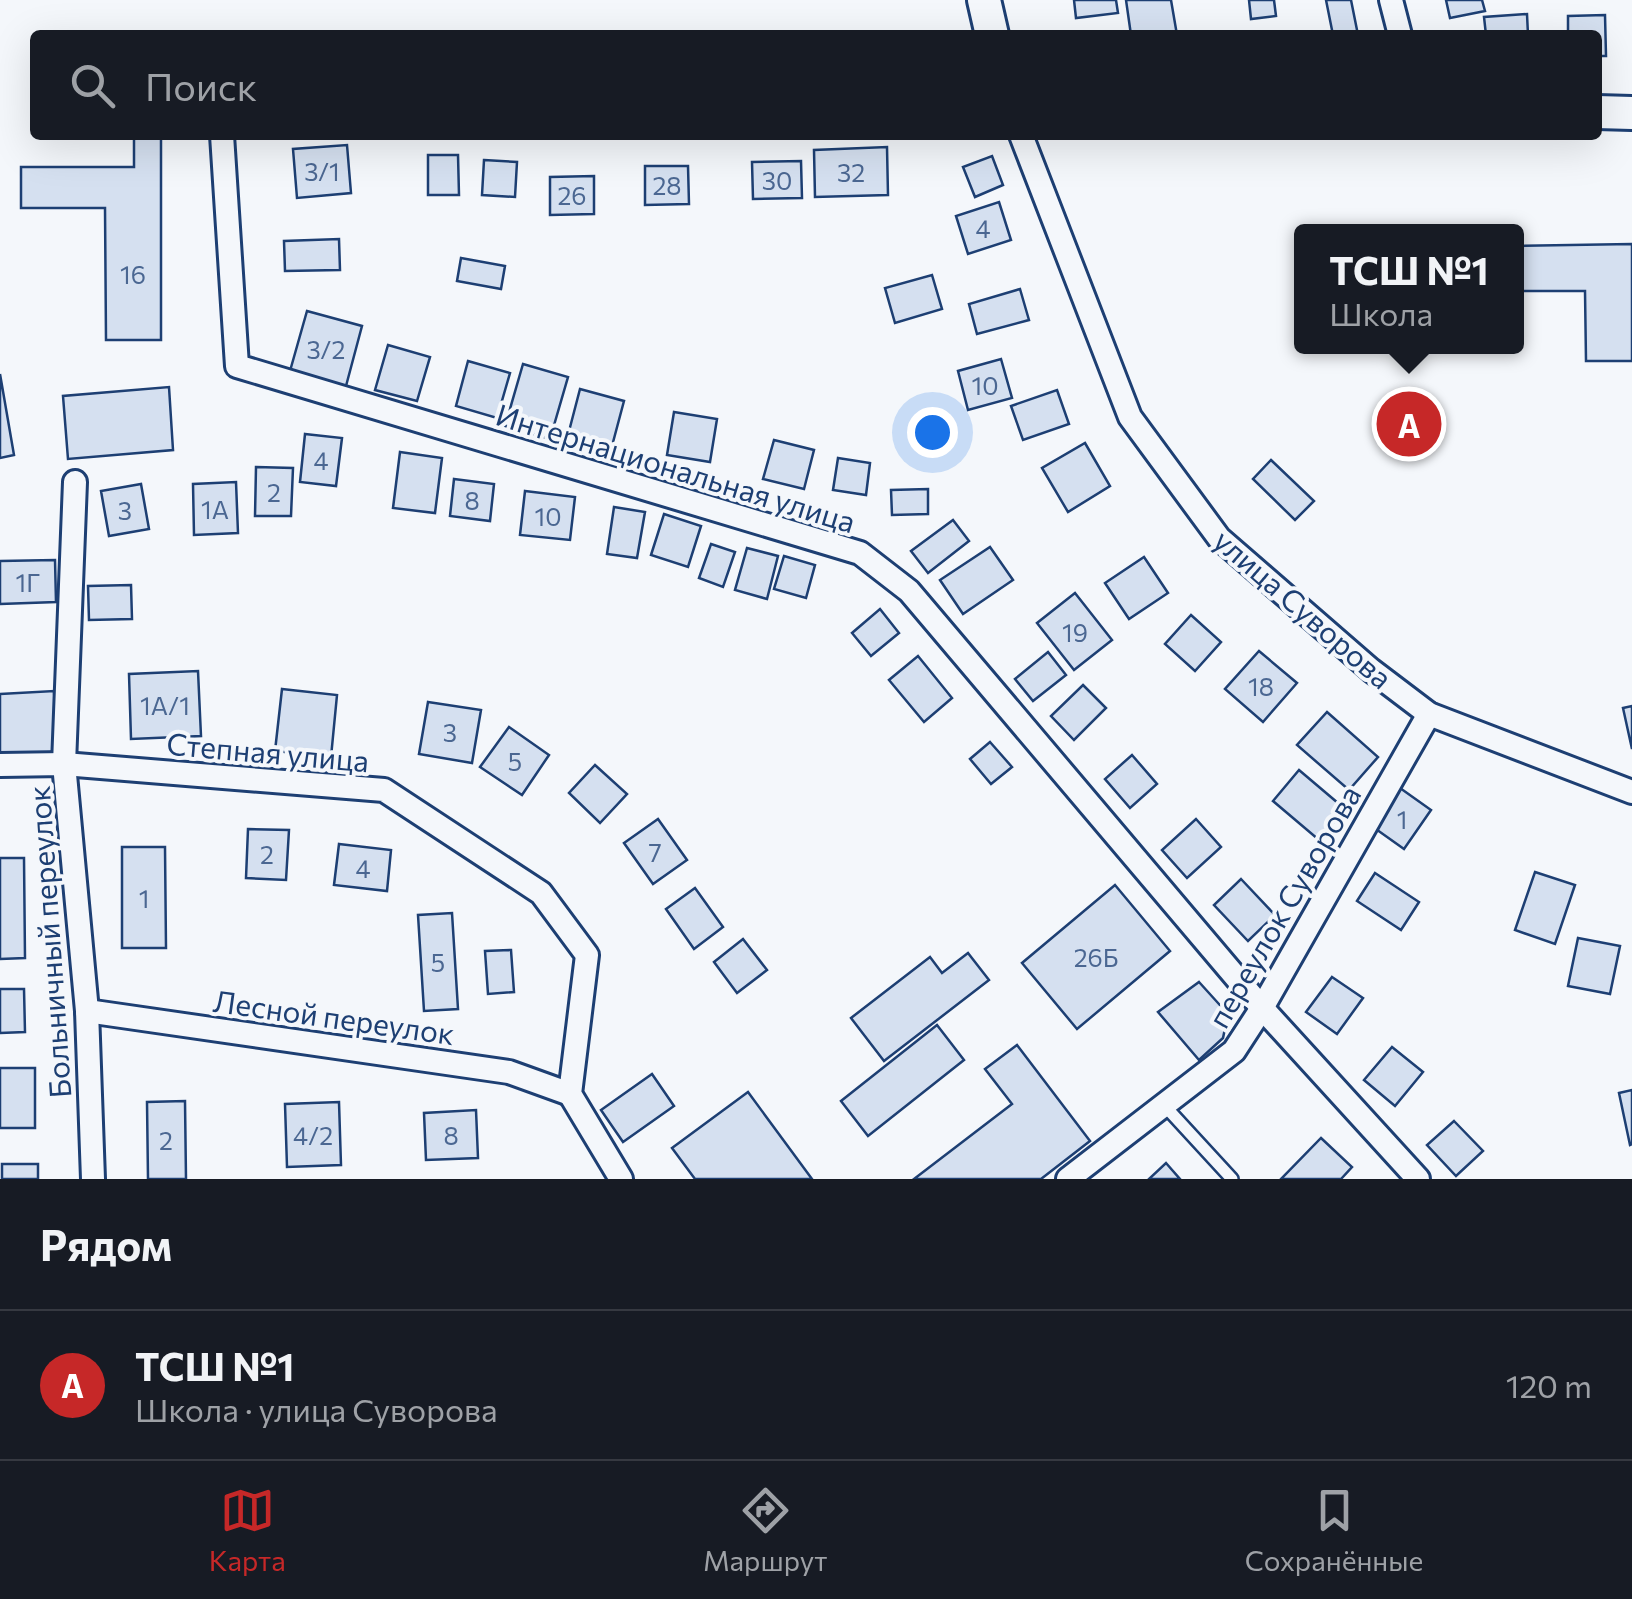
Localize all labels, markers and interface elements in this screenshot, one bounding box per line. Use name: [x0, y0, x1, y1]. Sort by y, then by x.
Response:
search box: [30, 30, 1602, 140]
icon: search: [65, 58, 120, 113]
text: Поиск: [145, 62, 257, 109]
house number: 3/1: [304, 156, 340, 186]
house number: 32: [837, 157, 865, 187]
house number: 30: [762, 165, 792, 195]
house number: 28: [653, 170, 681, 200]
house number: 26: [558, 180, 586, 210]
house number: 4: [975, 213, 991, 243]
popup: [1294, 224, 1524, 354]
text: ТСШ №1: [1329, 246, 1489, 293]
house number: 16: [120, 259, 146, 289]
text: Школа: [1329, 293, 1433, 333]
house number: 3/2: [307, 334, 345, 364]
house number: 10: [971, 370, 999, 400]
pin: A: [1376, 386, 1442, 462]
street label: Интернациональная улица: [492, 395, 860, 539]
your location: [907, 407, 958, 458]
house number: 4: [313, 445, 329, 475]
house number: 2: [267, 477, 281, 507]
house number: 8: [464, 485, 480, 515]
house number: 1А: [201, 494, 229, 524]
house number: 3: [118, 495, 132, 525]
house number: 10: [534, 501, 562, 531]
street label: улица Суворова: [1207, 521, 1401, 695]
house number: 1Г: [16, 567, 40, 597]
house number: 19: [1062, 617, 1088, 647]
house number: 18: [1248, 671, 1274, 701]
house number: 1А/1: [140, 690, 190, 720]
house number: 3: [443, 717, 457, 747]
street label: Степная улица: [165, 724, 371, 778]
house number: 5: [508, 746, 522, 776]
street label: переулок Суворова: [1199, 778, 1367, 1034]
street label: Больничный переулок: [19, 785, 77, 1099]
house number: 1: [1397, 804, 1407, 834]
house number: 7: [648, 837, 662, 867]
house number: 2: [260, 839, 274, 869]
house number: 4: [355, 853, 371, 883]
house number: 1: [139, 883, 149, 913]
house number: 26Б: [1074, 942, 1118, 972]
house number: 5: [431, 947, 445, 977]
street label: Лесной переулок: [211, 981, 457, 1051]
house number: 4/2: [293, 1120, 333, 1150]
house number: 8: [443, 1120, 459, 1150]
house number: 2: [159, 1125, 173, 1155]
text: Рядом: [40, 1218, 172, 1270]
text: ТСШ №1: [135, 1342, 294, 1389]
text: A: [61, 1365, 84, 1405]
text: 120 m: [1506, 1365, 1592, 1405]
text: Школа · улица Суворова: [135, 1389, 498, 1429]
tab: Карта: [209, 1483, 286, 1577]
tab: Маршрут: [703, 1483, 827, 1577]
tab: Сохранённые: [1245, 1483, 1423, 1577]

